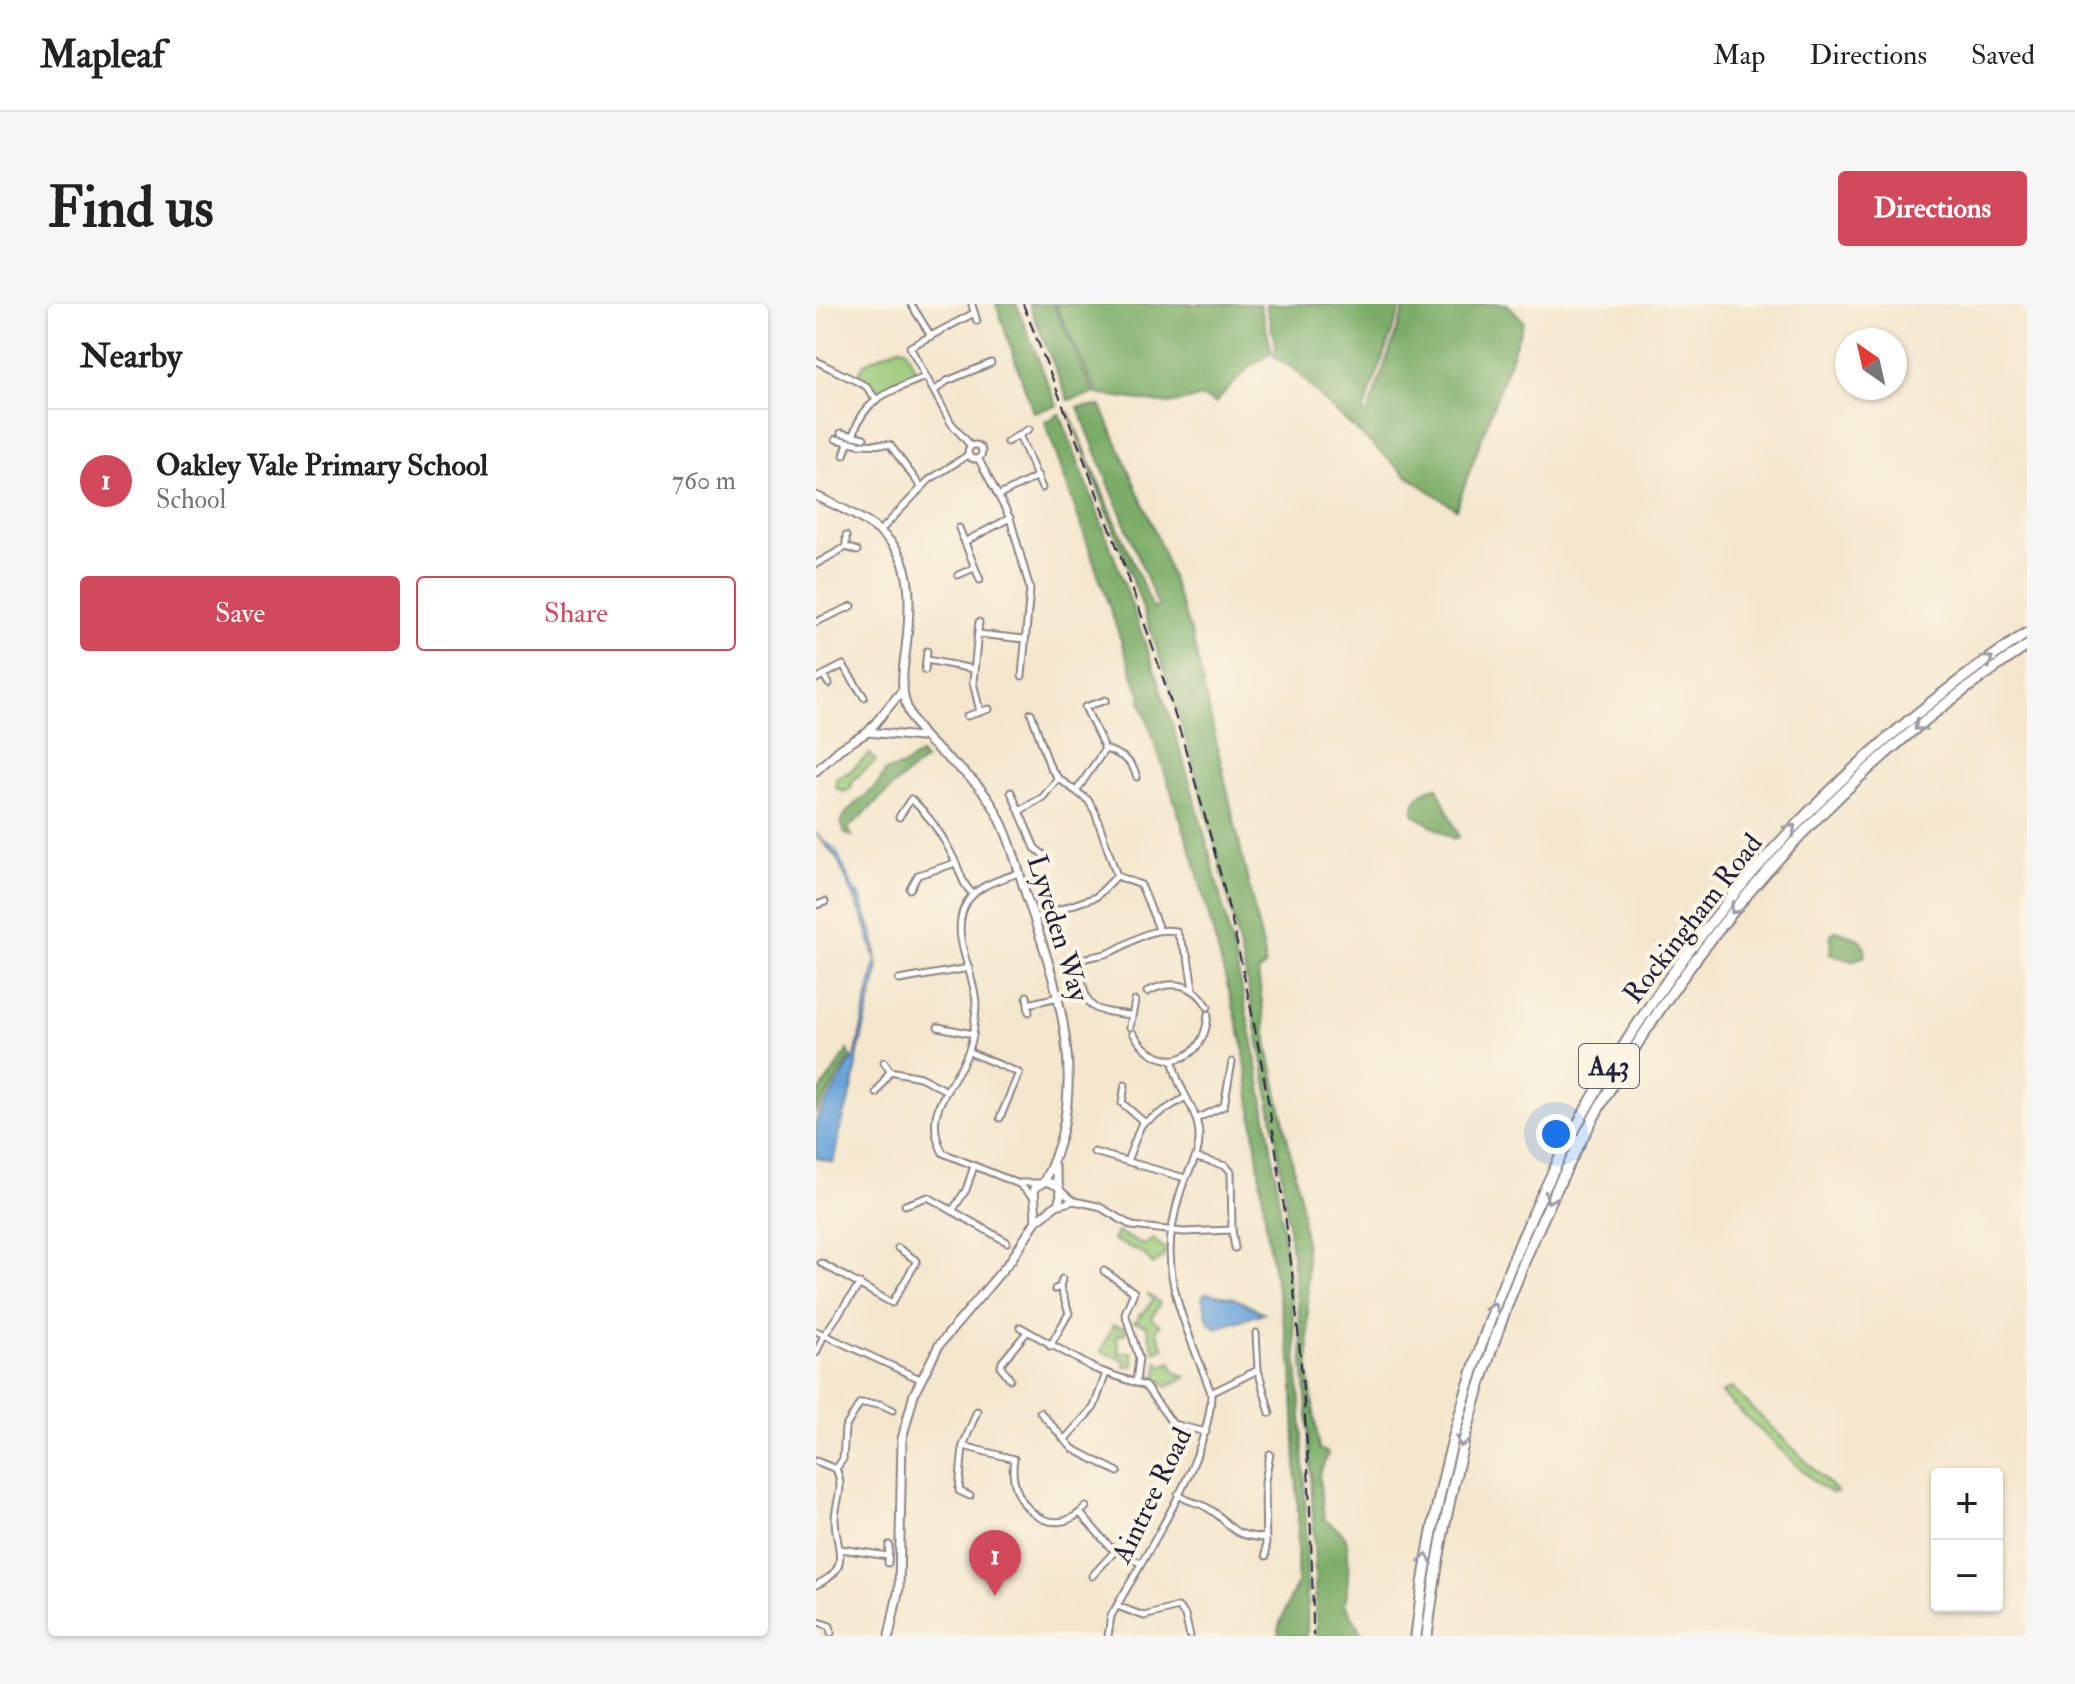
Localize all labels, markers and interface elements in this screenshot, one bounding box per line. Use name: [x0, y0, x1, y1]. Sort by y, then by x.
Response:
text: Mapleaf: [40, 31, 165, 79]
text: Map: [1713, 38, 1766, 73]
text: Directions: [1810, 38, 1927, 73]
text: Saved: [1971, 38, 2035, 73]
button: Directions: [1838, 171, 2027, 246]
text: Find us: [48, 173, 214, 244]
north arrow: [1835, 328, 1907, 400]
text: Nearby: [80, 335, 182, 378]
text: Oakley Vale Primary School: [156, 447, 488, 484]
text: 1: [101, 465, 111, 497]
text: 760 m: [672, 465, 736, 497]
text: School: [156, 484, 226, 516]
button: Save: [80, 576, 400, 651]
button: Share: [416, 576, 736, 651]
one-way arrow: [1979, 655, 1993, 670]
one-way arrow: [1913, 716, 1928, 730]
one-way arrow: [1782, 824, 1796, 839]
street label: Rockingham Road: [1616, 827, 1771, 1011]
street label: Lyveden Way: [1019, 851, 1097, 1007]
one-way arrow: [1730, 899, 1745, 914]
road number: A43: [1579, 1044, 1639, 1088]
your location: [1536, 1114, 1576, 1154]
one-way arrow: [1544, 1189, 1560, 1204]
one-way arrow: [1483, 1302, 1499, 1316]
street label: Aintree Road: [1104, 1422, 1200, 1570]
one-way arrow: [1455, 1434, 1472, 1448]
map controls: [1931, 1468, 2003, 1612]
button: +: [1931, 1468, 2003, 1540]
pin: 1: [969, 1530, 1021, 1596]
button: −: [1931, 1540, 2003, 1612]
one-way arrow: [1417, 1552, 1434, 1566]

